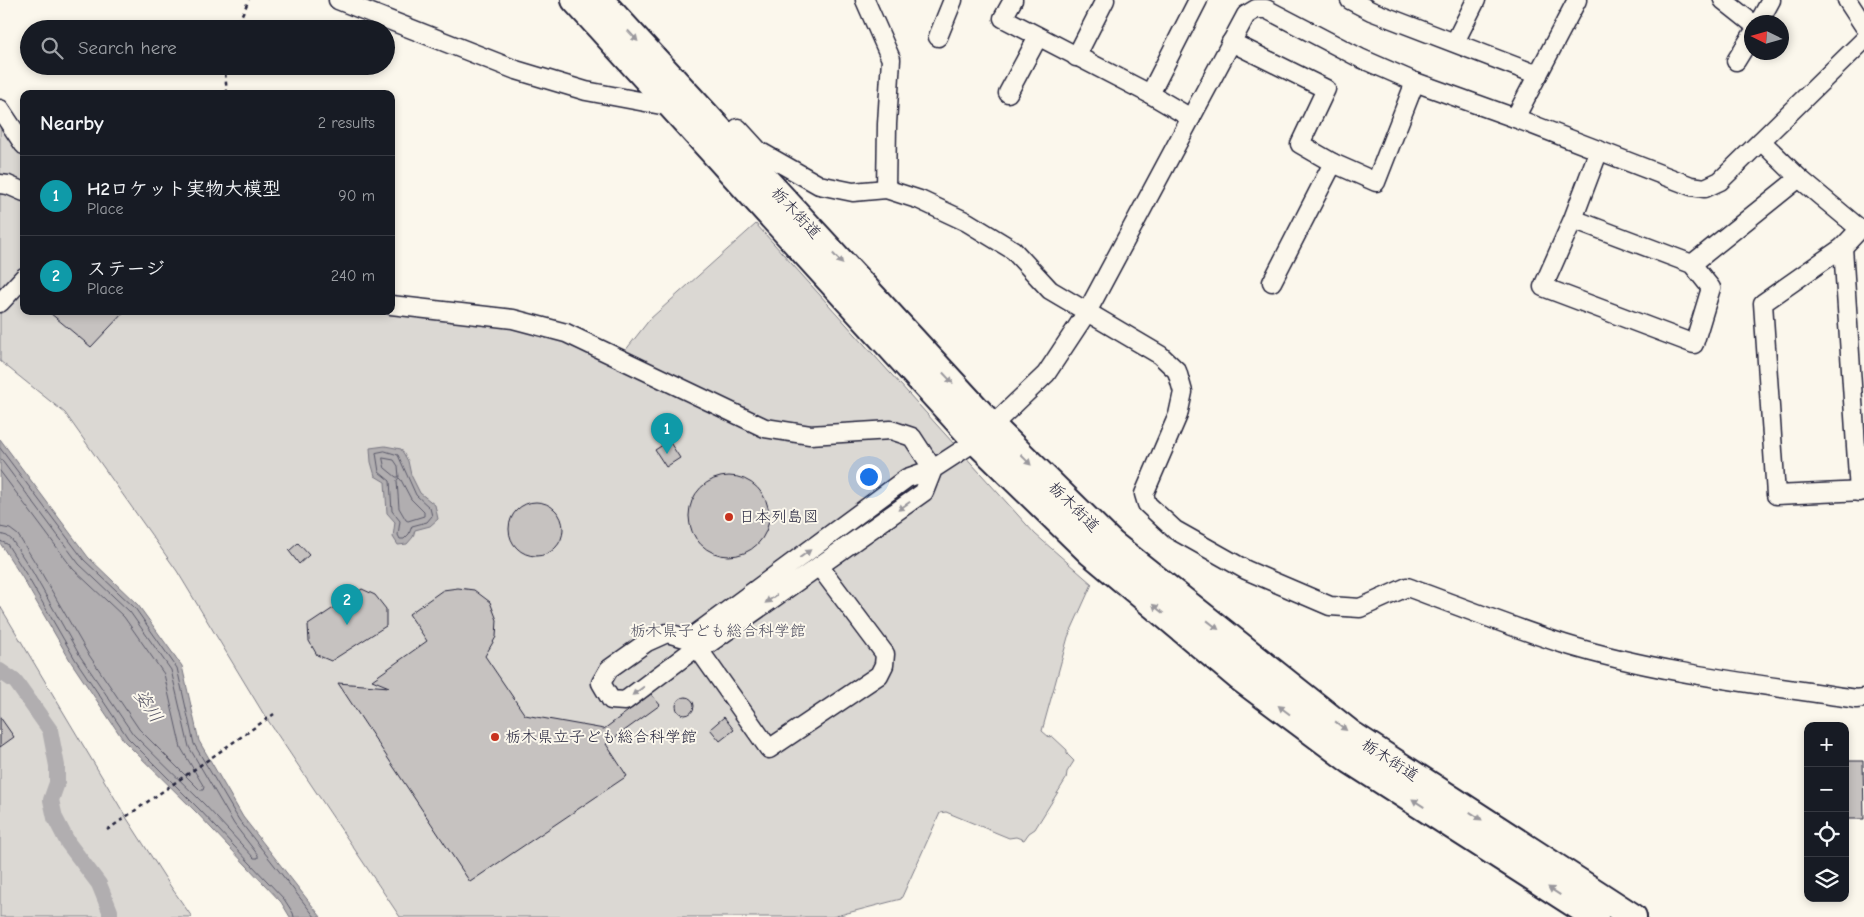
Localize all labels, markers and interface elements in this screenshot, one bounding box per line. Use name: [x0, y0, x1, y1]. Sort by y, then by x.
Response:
north arrow: [1744, 15, 1789, 60]
search box: [20, 20, 395, 75]
one-way arrow: [627, 29, 639, 41]
icon: search: [38, 34, 66, 62]
text: Search here: [78, 37, 177, 59]
text: Nearby: [40, 111, 104, 135]
text: 2 results: [318, 114, 375, 132]
text: H2ロケット実物大模型: [87, 178, 281, 200]
street label: 栃木街道: [768, 183, 824, 243]
text: 1: [53, 187, 59, 205]
text: 90 m: [338, 187, 375, 205]
text: Place: [87, 200, 123, 218]
one-way arrow: [832, 252, 844, 264]
text: ステージ: [87, 258, 165, 280]
text: 2: [52, 267, 60, 285]
text: 240 m: [331, 267, 375, 285]
text: Place: [87, 280, 123, 298]
one-way arrow: [942, 372, 954, 384]
pin: 1: [651, 413, 683, 454]
one-way arrow: [1020, 454, 1032, 466]
your location: [856, 464, 882, 490]
street label: 栃木街道: [1045, 478, 1103, 536]
one-way arrow: [898, 501, 911, 511]
place label: 日本列島図: [739, 508, 819, 526]
marker: 日本列島図: [723, 511, 735, 523]
one-way arrow: [798, 548, 811, 559]
pin: 2: [331, 584, 363, 625]
one-way arrow: [765, 594, 778, 604]
one-way arrow: [1151, 603, 1164, 614]
one-way arrow: [1207, 620, 1220, 631]
park label: 栃木県子ども総合科学館: [630, 622, 806, 640]
water label: 姿川: [129, 685, 167, 727]
one-way arrow: [631, 686, 645, 696]
one-way arrow: [1278, 705, 1291, 716]
one-way arrow: [1334, 721, 1347, 732]
map controls: [1804, 722, 1849, 902]
button: +: [1804, 722, 1849, 767]
place label: 栃木県立子ども総合科学館: [505, 728, 697, 746]
marker: 栃木県立子ども総合科学館: [489, 731, 501, 743]
street label: 栃木街道: [1358, 735, 1422, 785]
button: −: [1804, 767, 1849, 812]
one-way arrow: [1411, 798, 1424, 808]
one-way arrow: [1470, 811, 1483, 820]
button: locate: [1804, 812, 1849, 857]
button: layers: [1804, 857, 1849, 902]
one-way arrow: [1548, 886, 1561, 895]

